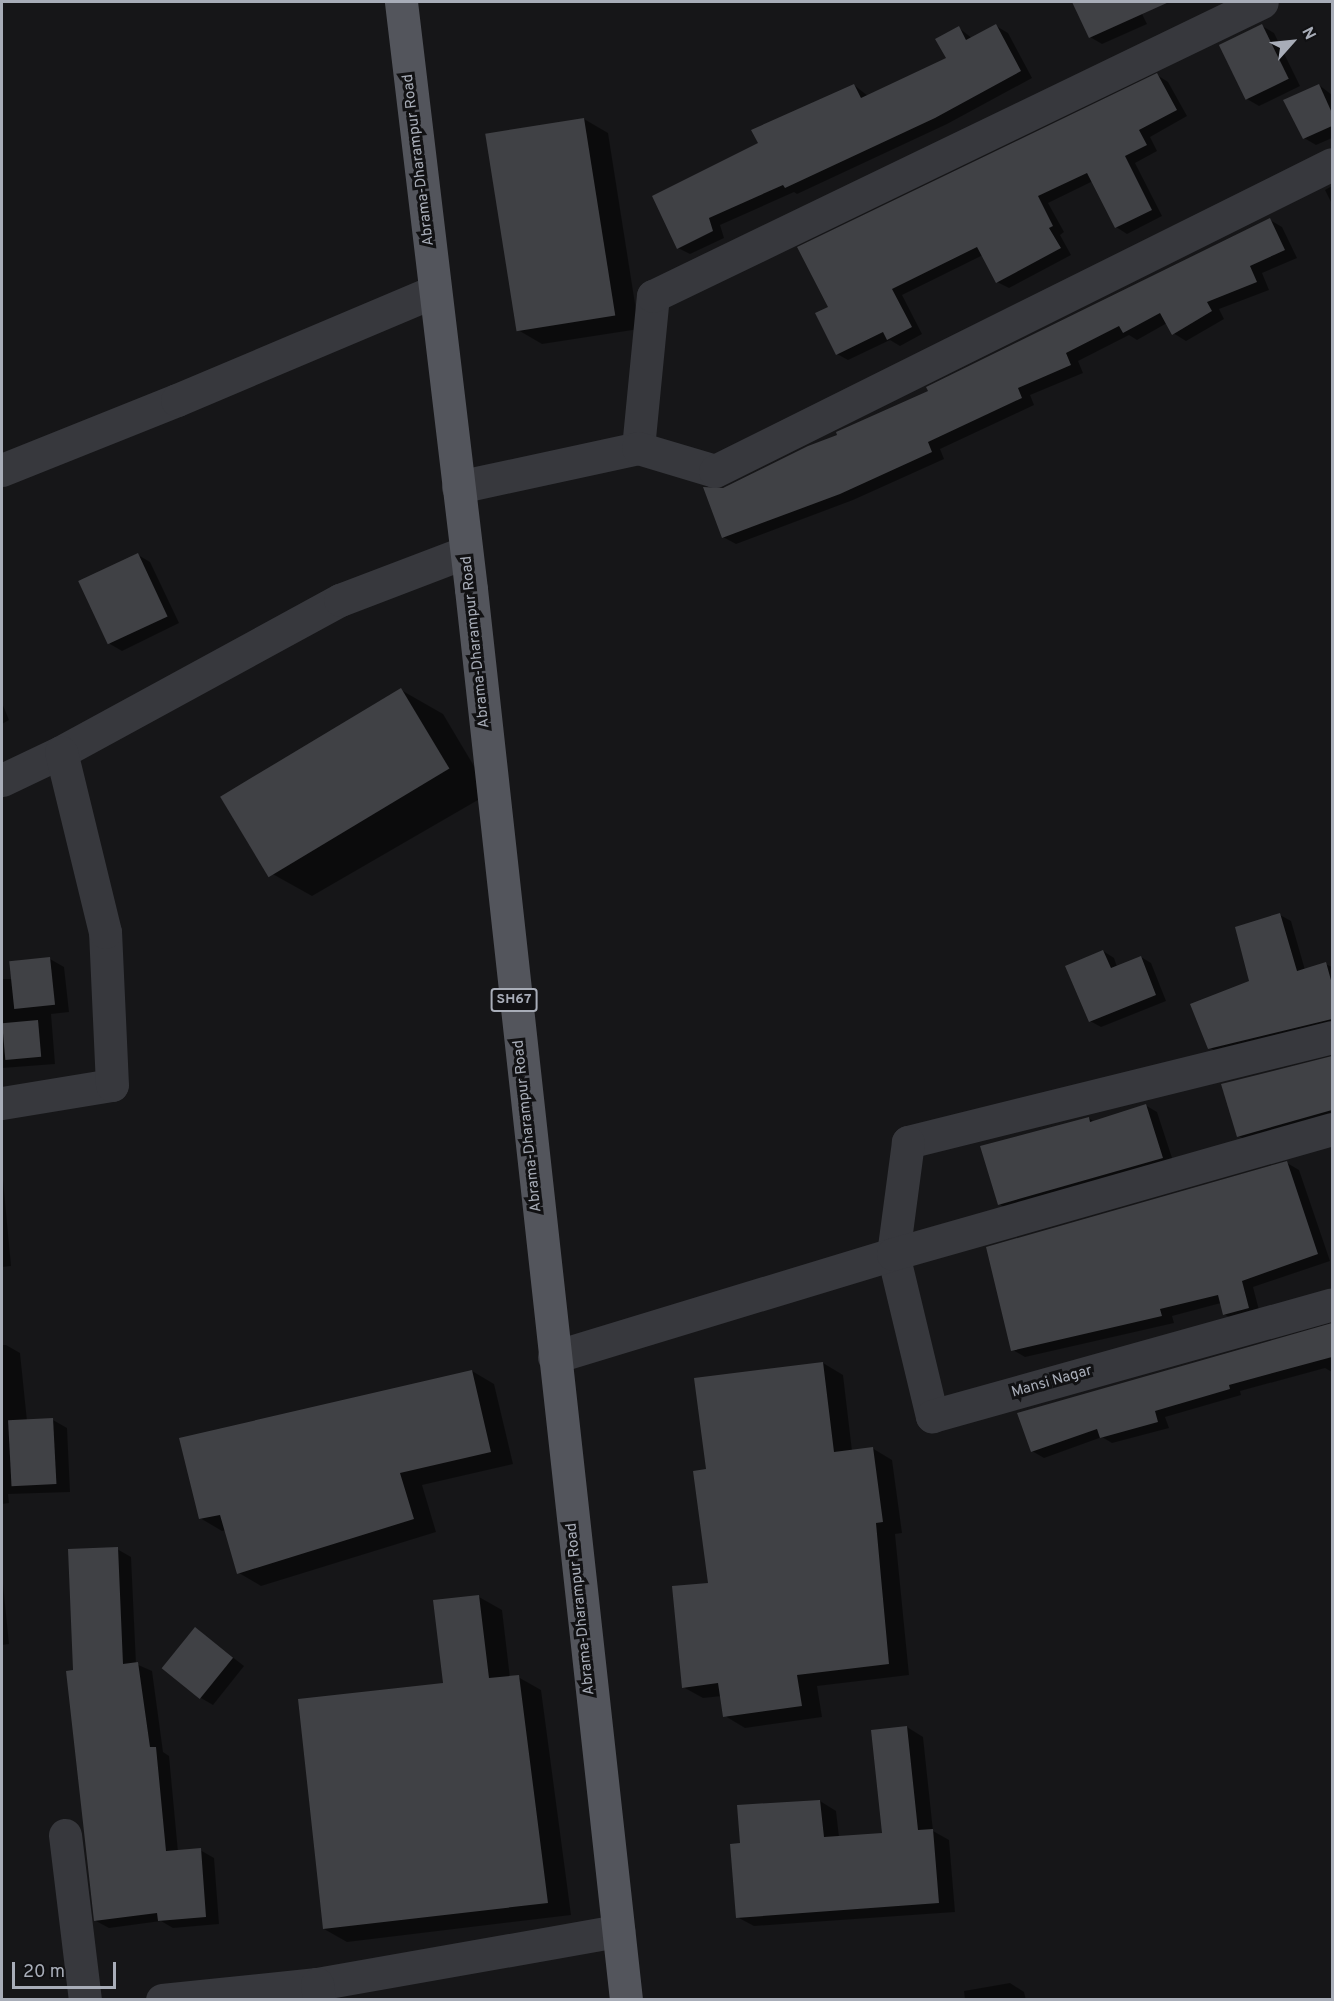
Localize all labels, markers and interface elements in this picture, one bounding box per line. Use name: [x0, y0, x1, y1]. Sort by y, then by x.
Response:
north arrow: [1262, 12, 1322, 72]
text: N: [1297, 24, 1320, 43]
street label: Abrama-Dharampur Road: [400, 73, 438, 247]
street label: Abrama-Dharampur Road: [458, 555, 494, 729]
road number: SH67: [490, 989, 538, 1011]
street label: Abrama-Dharampur Road: [510, 1039, 546, 1213]
street label: Mansi Nagar: [1009, 1362, 1095, 1402]
street label: Abrama-Dharampur Road: [563, 1522, 599, 1696]
scale bar: [15, 1950, 118, 1988]
text: 20 m: [23, 1961, 65, 1984]

